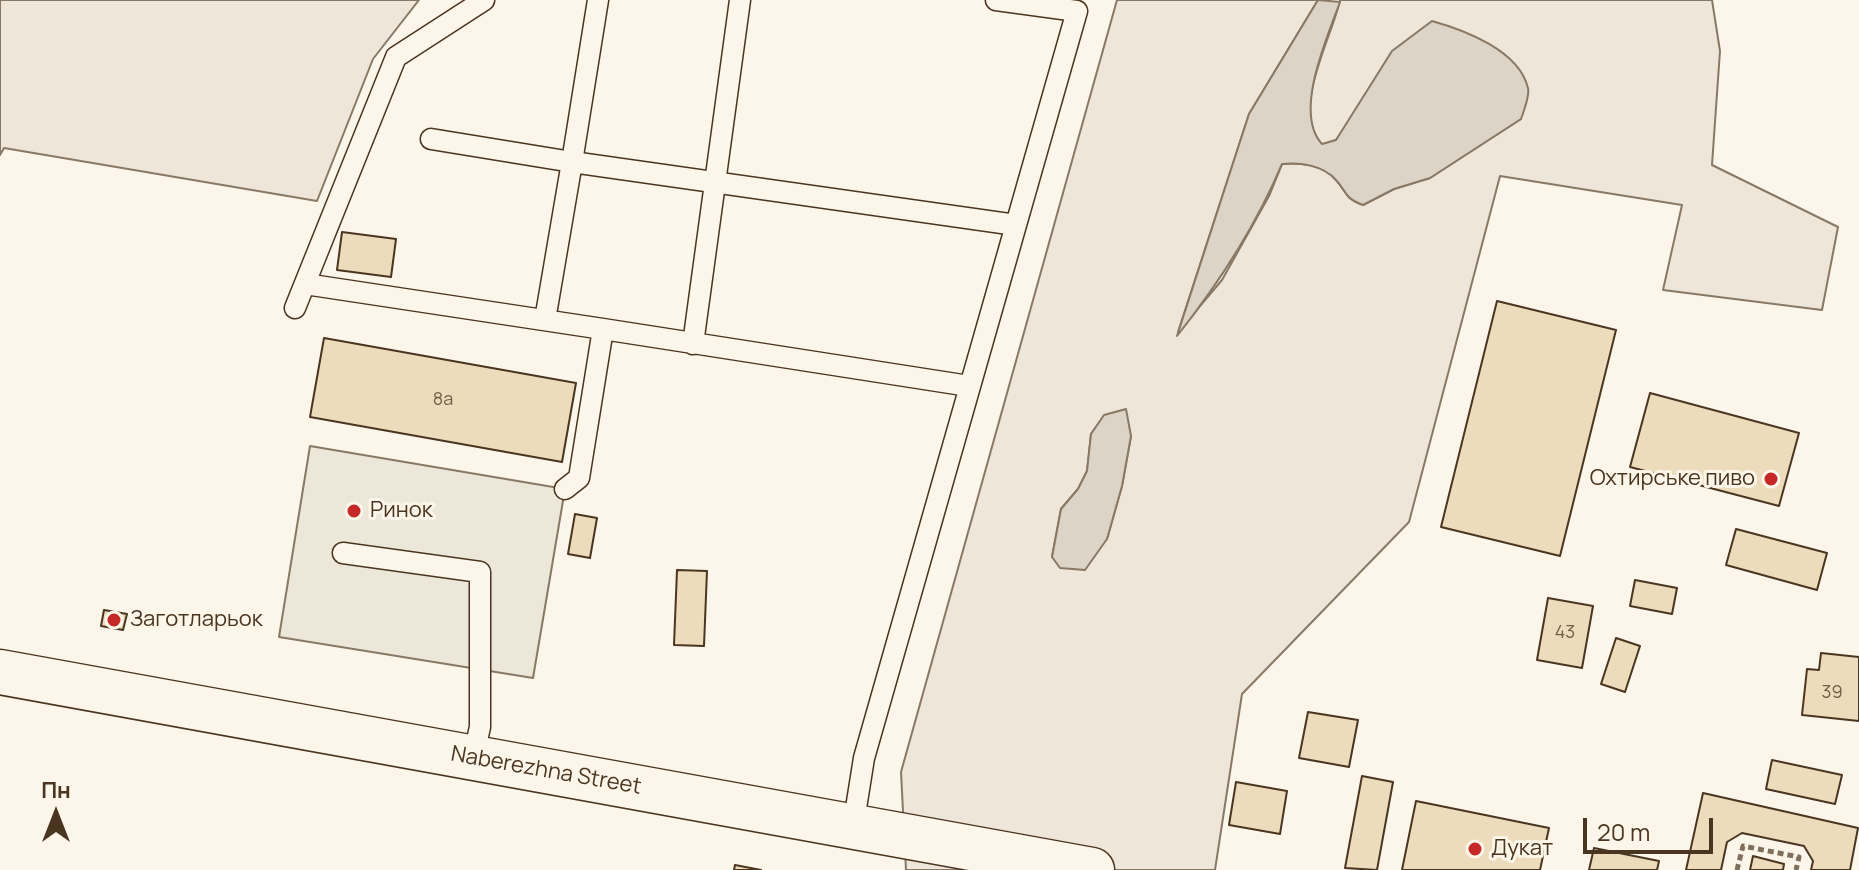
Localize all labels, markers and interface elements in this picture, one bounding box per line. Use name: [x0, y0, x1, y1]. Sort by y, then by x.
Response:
house number: 8а: [433, 389, 453, 411]
place label: Охтирське пиво: [1590, 466, 1755, 492]
marker: Охтирське пиво: [1762, 470, 1780, 488]
place label: Ринок: [370, 498, 433, 524]
marker: Ринок: [345, 502, 363, 520]
place label: Заготларьок: [130, 607, 263, 633]
marker: Заготларьок: [105, 611, 123, 629]
house number: 43: [1555, 622, 1575, 644]
house number: 39: [1821, 682, 1843, 704]
street label: Naberezhna Street: [449, 741, 643, 801]
north arrow: [16, 774, 96, 854]
text: Пн: [41, 775, 71, 805]
scale bar: [1587, 802, 1717, 852]
text: 20 m: [1597, 815, 1650, 848]
place label: Дукат: [1491, 836, 1553, 862]
marker: Дукат: [1466, 840, 1484, 858]

